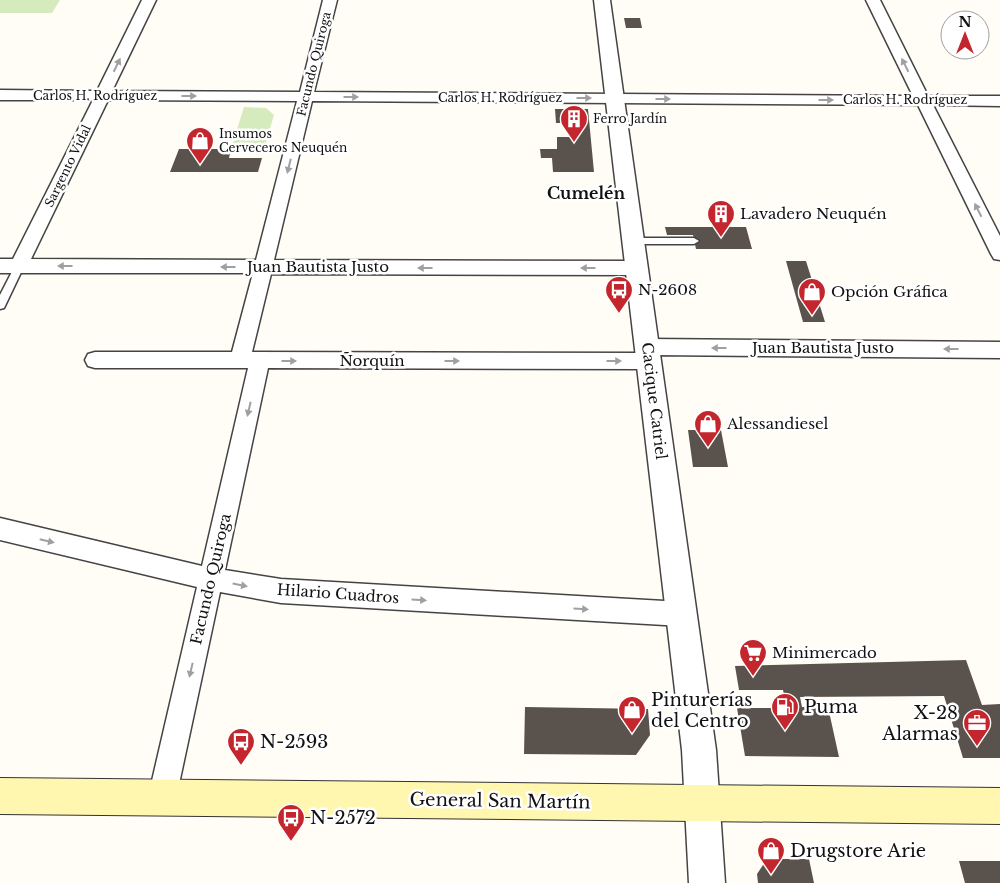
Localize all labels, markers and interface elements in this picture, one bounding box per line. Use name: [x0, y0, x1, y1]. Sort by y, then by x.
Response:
street label: Facundo Quiroga: [293, 10, 334, 118]
north arrow: [940, 10, 990, 60]
text: N: [958, 13, 972, 31]
one-way arrow: [901, 57, 910, 72]
one-way arrow: [113, 58, 121, 72]
street label: Carlos H. Rodríguez: [33, 88, 157, 103]
street label: Carlos H. Rodríguez: [438, 90, 562, 105]
one-way arrow: [181, 92, 197, 100]
street label: Carlos H. Rodríguez: [843, 92, 967, 107]
one-way arrow: [343, 93, 359, 101]
one-way arrow: [576, 94, 592, 102]
one-way arrow: [655, 95, 671, 103]
one-way arrow: [818, 96, 834, 104]
building icon: Ferro Jardín: [559, 104, 589, 143]
place label: Ferro Jardín: [593, 111, 667, 126]
street label: Sargento Vidal: [41, 122, 94, 209]
shop icon: Insumos Cerveceros Neuquén: [185, 126, 215, 165]
place label: Insumos Cerveceros Neuquén: [219, 126, 347, 155]
one-way arrow: [284, 159, 292, 174]
district label: Cumelén: [547, 183, 625, 203]
building icon: Lavadero Neuquén: [706, 199, 736, 238]
one-way arrow: [974, 203, 982, 217]
place label: Lavadero Neuquén: [740, 204, 887, 223]
street label: Juan Bautista Justo: [245, 257, 389, 276]
one-way arrow: [57, 262, 73, 270]
one-way arrow: [220, 263, 236, 271]
one-way arrow: [417, 264, 433, 272]
one-way arrow: [580, 264, 596, 272]
bus stop icon: N-2608: [604, 275, 634, 314]
shop icon: Opción Gráfica: [797, 277, 827, 316]
place label: N-2608: [638, 280, 697, 299]
place label: Opción Gráfica: [831, 282, 948, 301]
street label: Juan Bautista Justo: [750, 338, 894, 357]
street label: Cacique Catriel: [638, 341, 671, 461]
one-way arrow: [711, 344, 727, 352]
one-way arrow: [943, 345, 959, 353]
street label: Ñorquín: [339, 351, 405, 370]
one-way arrow: [281, 357, 297, 365]
one-way arrow: [444, 357, 460, 365]
one-way arrow: [606, 357, 622, 365]
one-way arrow: [245, 401, 253, 416]
shop icon: Alessandiesel: [693, 409, 723, 448]
place label: Alessandiesel: [726, 414, 829, 433]
street label: Facundo Quiroga: [186, 511, 235, 646]
one-way arrow: [40, 537, 55, 545]
street label: Hilario Cuadros: [276, 580, 400, 607]
one-way arrow: [232, 581, 248, 589]
one-way arrow: [411, 596, 427, 604]
one-way arrow: [574, 605, 590, 613]
supermarket icon: Minimercado: [738, 638, 768, 677]
place label: Minimercado: [772, 643, 877, 662]
one-way arrow: [186, 662, 194, 678]
place label: Pinturerías del Centro: [651, 689, 752, 732]
fuel station icon: Puma: [770, 692, 800, 731]
shop icon: Pinturerías del Centro: [617, 695, 647, 734]
place label: Puma: [804, 696, 858, 718]
place label: X-28 Alarmas: [881, 702, 958, 745]
office icon: X-28 Alarmas: [962, 708, 992, 747]
bus stop icon: N-2593: [226, 727, 256, 766]
place label: N-2593: [260, 731, 328, 753]
street label: General San Martín: [409, 788, 591, 814]
bus stop icon: N-2572: [276, 803, 306, 842]
place label: N-2572: [310, 807, 376, 829]
shop icon: Drugstore Arie: [756, 836, 786, 875]
place label: Drugstore Arie: [790, 840, 926, 862]

